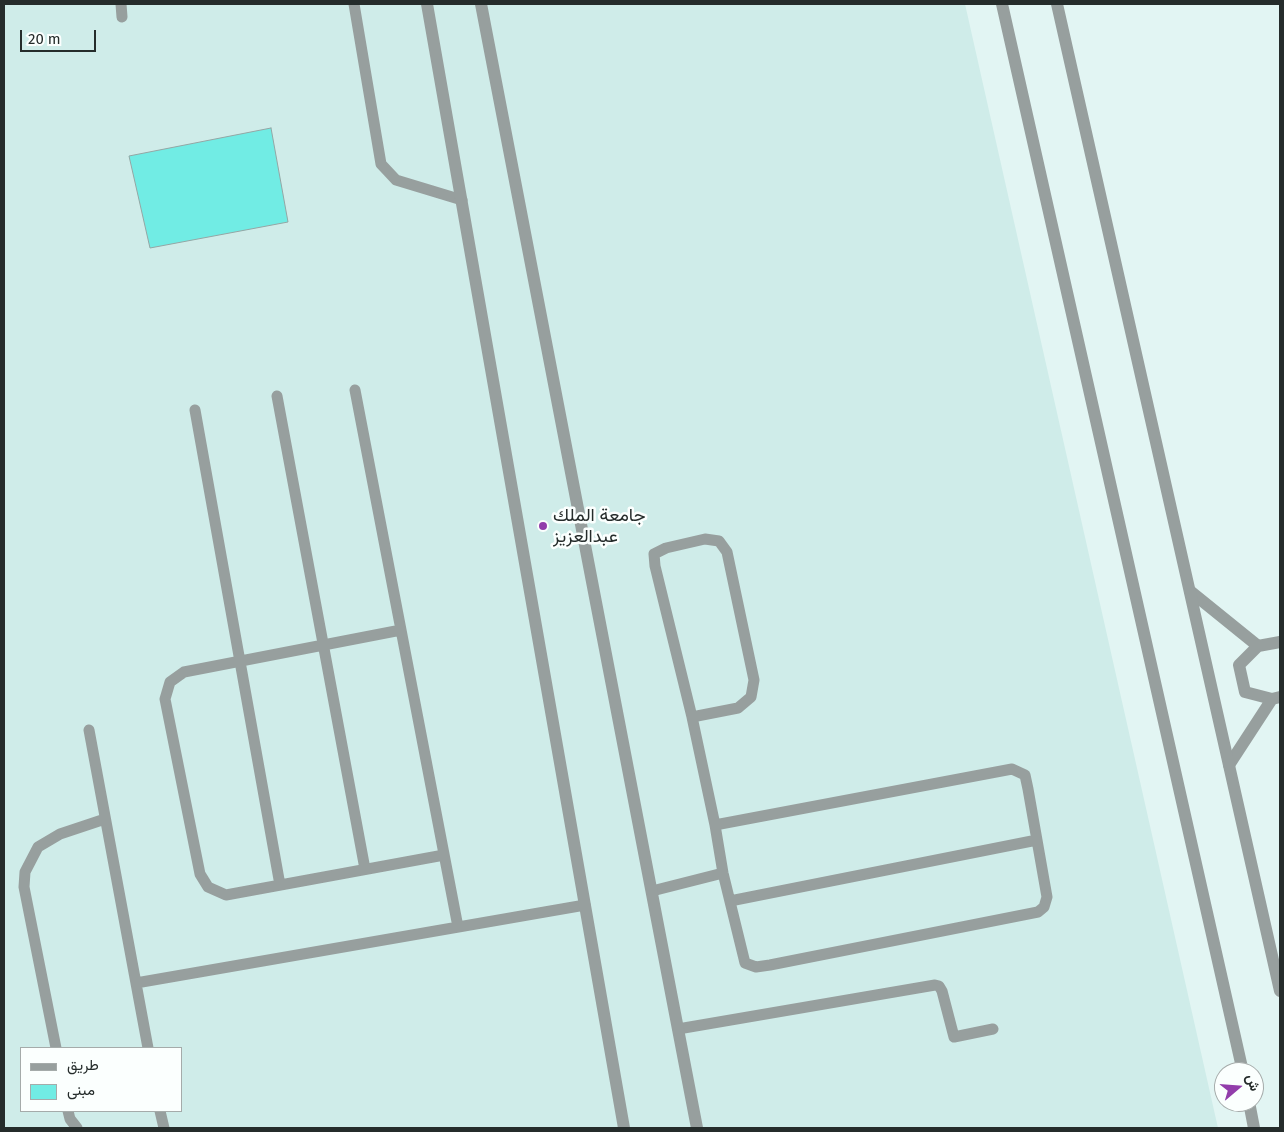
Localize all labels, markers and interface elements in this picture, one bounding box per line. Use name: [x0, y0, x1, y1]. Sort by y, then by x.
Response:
scale bar: [22, 20, 99, 52]
text: 20 m: [28, 30, 61, 48]
place label: جامعة الملك عبدالعزيز: [553, 505, 646, 548]
marker: جامعة الملك عبدالعزيز: [537, 520, 549, 532]
legend: [20, 1047, 182, 1112]
text: طريق: [67, 1056, 99, 1074]
north arrow: [1214, 1062, 1264, 1112]
text: ش: [1242, 1072, 1263, 1093]
text: مبنى: [67, 1081, 95, 1099]

